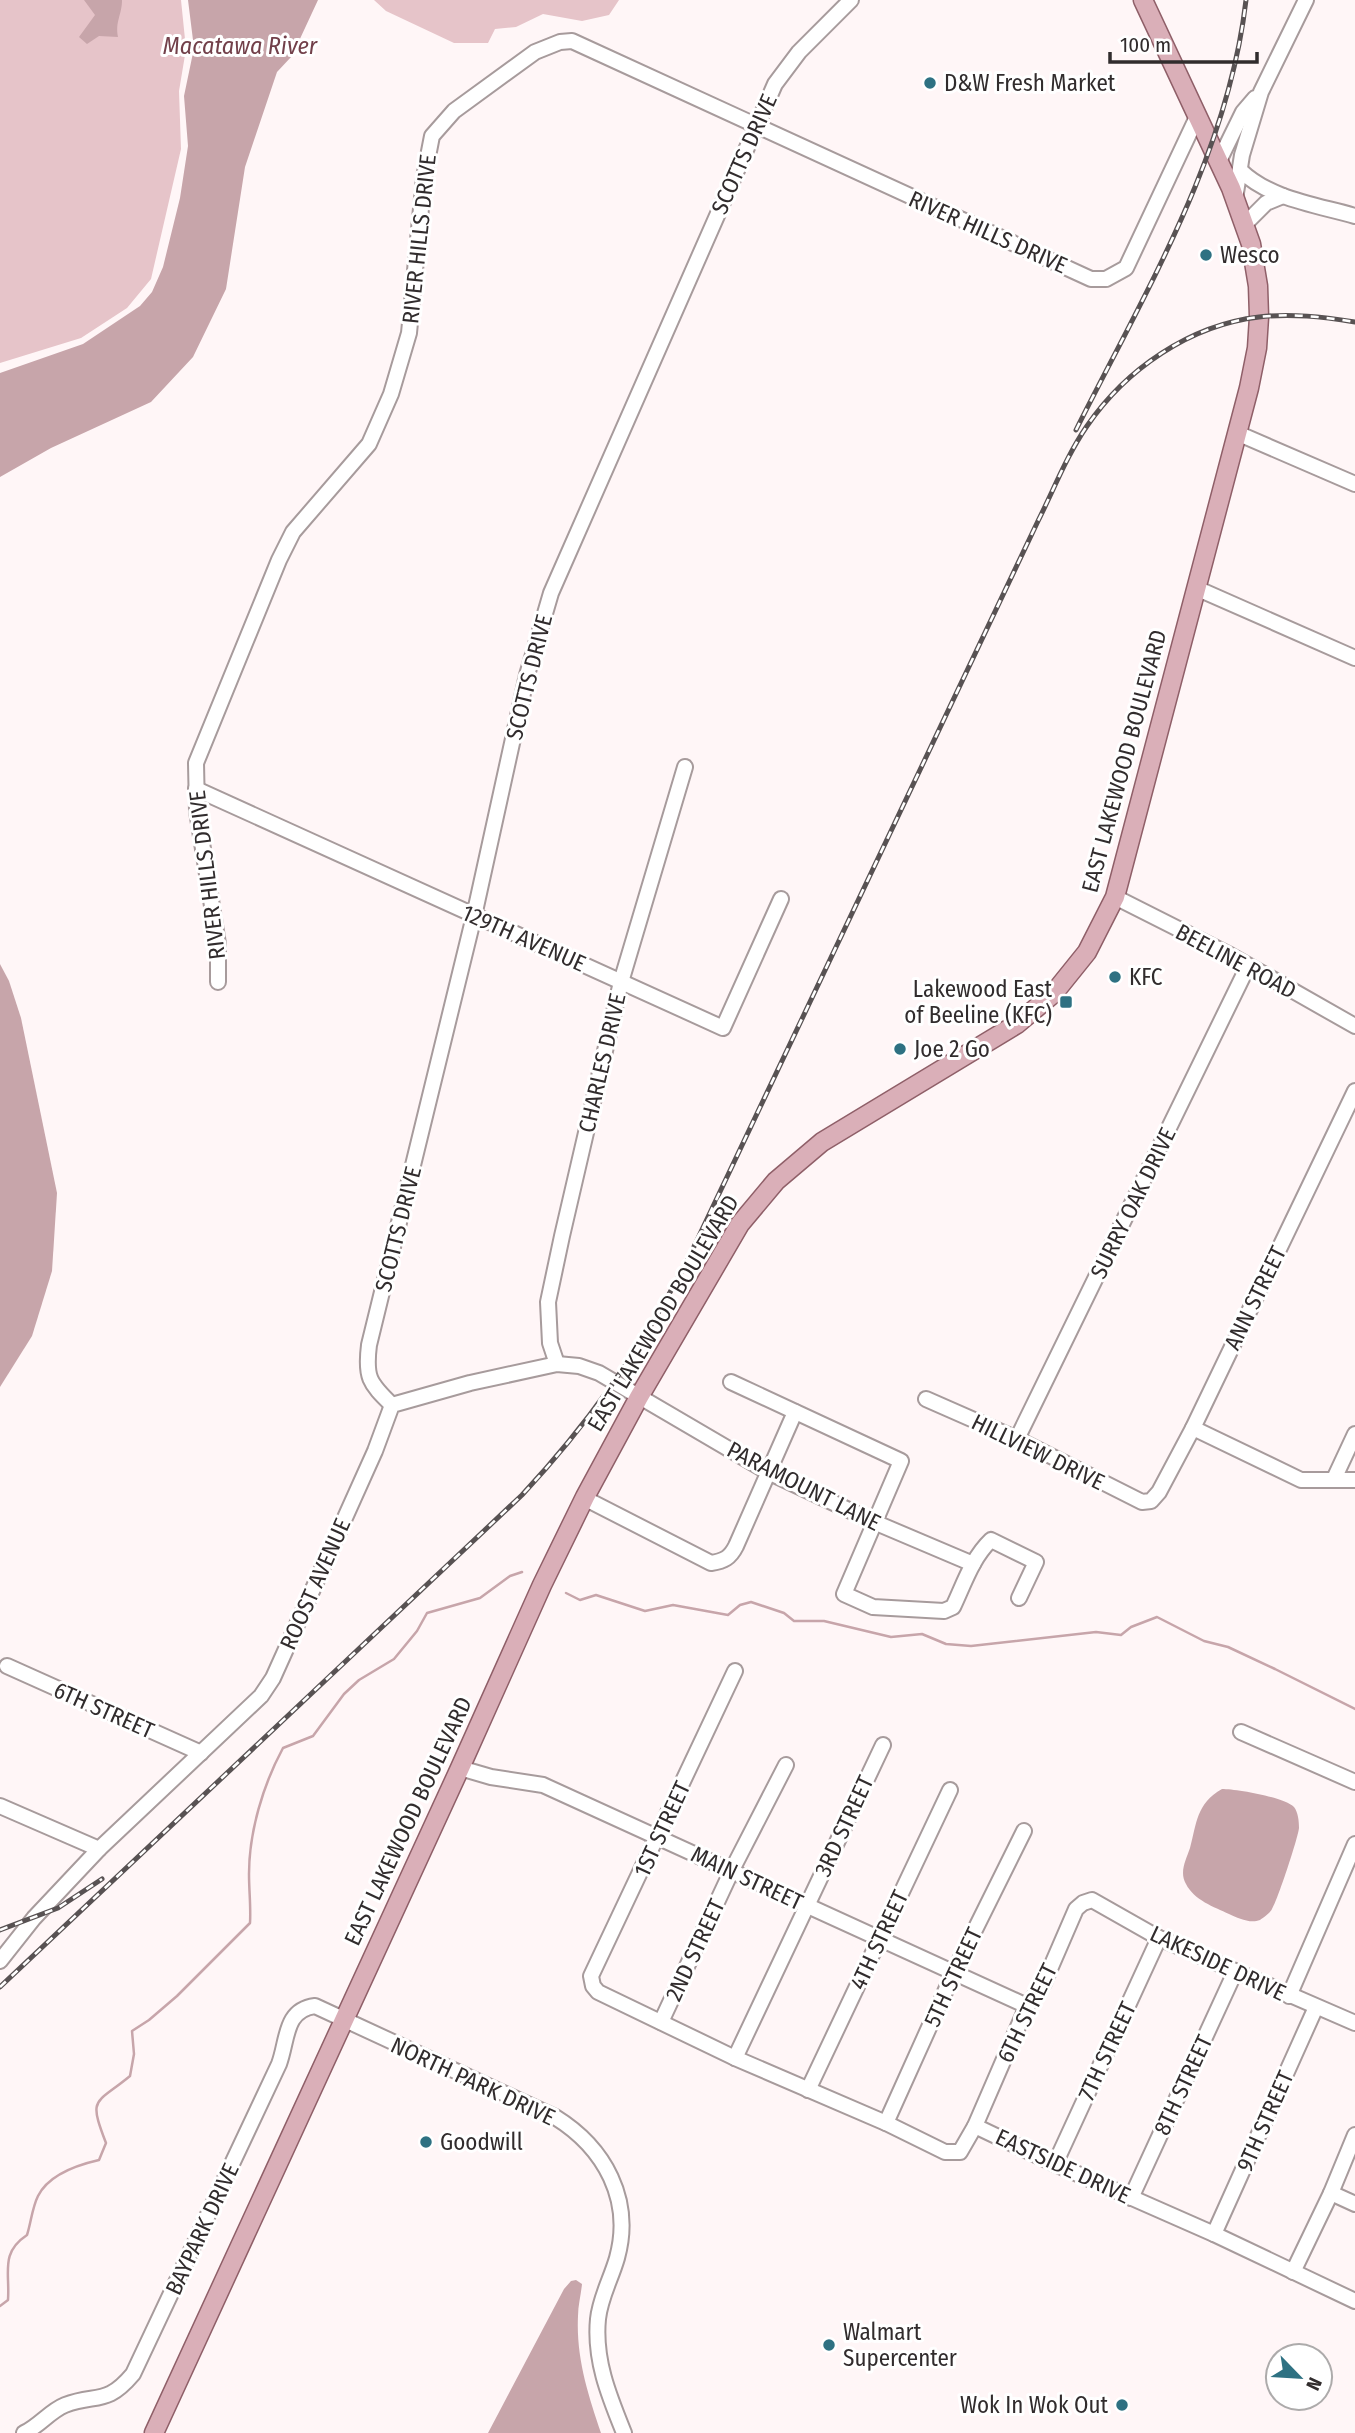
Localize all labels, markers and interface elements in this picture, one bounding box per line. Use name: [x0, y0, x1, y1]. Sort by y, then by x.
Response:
scale bar: [1110, 21, 1257, 65]
water label: Macatawa River: [163, 32, 318, 60]
text: 100 m: [1120, 32, 1171, 58]
place label: D&W Fresh Market: [944, 69, 1116, 97]
marker: D&W Fresh Market: [922, 75, 938, 91]
street label: SCOTTS DRIVE: [705, 90, 783, 218]
street label: RIVER HILLS DRIVE: [396, 153, 442, 325]
street label: RIVER HILLS DRIVE: [905, 185, 1071, 279]
place label: Wesco: [1220, 241, 1280, 269]
marker: Wesco: [1198, 247, 1214, 263]
street label: SCOTTS DRIVE: [500, 611, 558, 743]
street label: EAST LAKEWOOD BOULEVARD: [1075, 627, 1173, 895]
street label: RIVER HILLS DRIVE: [183, 789, 231, 961]
street label: 129TH AVENUE: [458, 898, 590, 978]
street label: BEELINE ROAD: [1171, 918, 1301, 1004]
place label: KFC: [1129, 963, 1163, 991]
marker: KFC: [1107, 969, 1123, 985]
place label: Lakewood East of Beeline (KFC): [904, 975, 1052, 1029]
street label: CHARLES DRIVE: [572, 991, 632, 1135]
marker: Lakewood East of Beeline (KFC): [1058, 994, 1074, 1010]
place label: Joe 2 Go: [914, 1035, 990, 1063]
marker: Joe 2 Go: [892, 1041, 908, 1057]
street label: SURRY OAK DRIVE: [1084, 1123, 1182, 1283]
street label: SCOTTS DRIVE: [369, 1163, 427, 1295]
street label: EAST LAKEWOOD BOULEVARD: [581, 1190, 745, 1436]
street label: ANN STREET: [1218, 1241, 1292, 1354]
street label: HILLVIEW DRIVE: [967, 1408, 1109, 1496]
street label: PARAMOUNT LANE: [723, 1435, 885, 1537]
street label: ROOST AVENUE: [274, 1514, 356, 1654]
street label: 6TH STREET: [50, 1676, 159, 1745]
street label: EAST LAKEWOOD BOULEVARD: [338, 1692, 478, 1950]
street label: 3RD STREET: [808, 1771, 880, 1881]
street label: 1ST STREET: [628, 1776, 696, 1881]
street label: MAIN STREET: [687, 1840, 808, 1916]
street label: 4TH STREET: [844, 1886, 914, 1994]
street label: 2ND STREET: [659, 1894, 731, 2005]
street label: LAKESIDE DRIVE: [1146, 1919, 1290, 2007]
street label: 5TH STREET: [918, 1923, 988, 2031]
street label: 6TH STREET: [991, 1959, 1063, 2067]
street label: 7TH STREET: [1072, 1997, 1142, 2105]
street label: 8TH STREET: [1148, 2030, 1219, 2140]
street label: NORTH PARK DRIVE: [387, 2031, 559, 2131]
street label: 9TH STREET: [1230, 2066, 1300, 2176]
street label: EASTSIDE DRIVE: [991, 2123, 1135, 2209]
place label: Goodwill: [440, 2128, 523, 2156]
marker: Goodwill: [418, 2134, 434, 2150]
street label: BAYPARK DRIVE: [159, 2159, 245, 2299]
place label: Walmart Supercenter: [843, 2318, 957, 2372]
marker: Walmart Supercenter: [821, 2337, 837, 2353]
north arrow: [1264, 2342, 1334, 2412]
text: N: [1301, 2374, 1327, 2394]
place label: Wok In Wok Out: [960, 2391, 1108, 2419]
marker: Wok In Wok Out: [1114, 2397, 1130, 2413]

